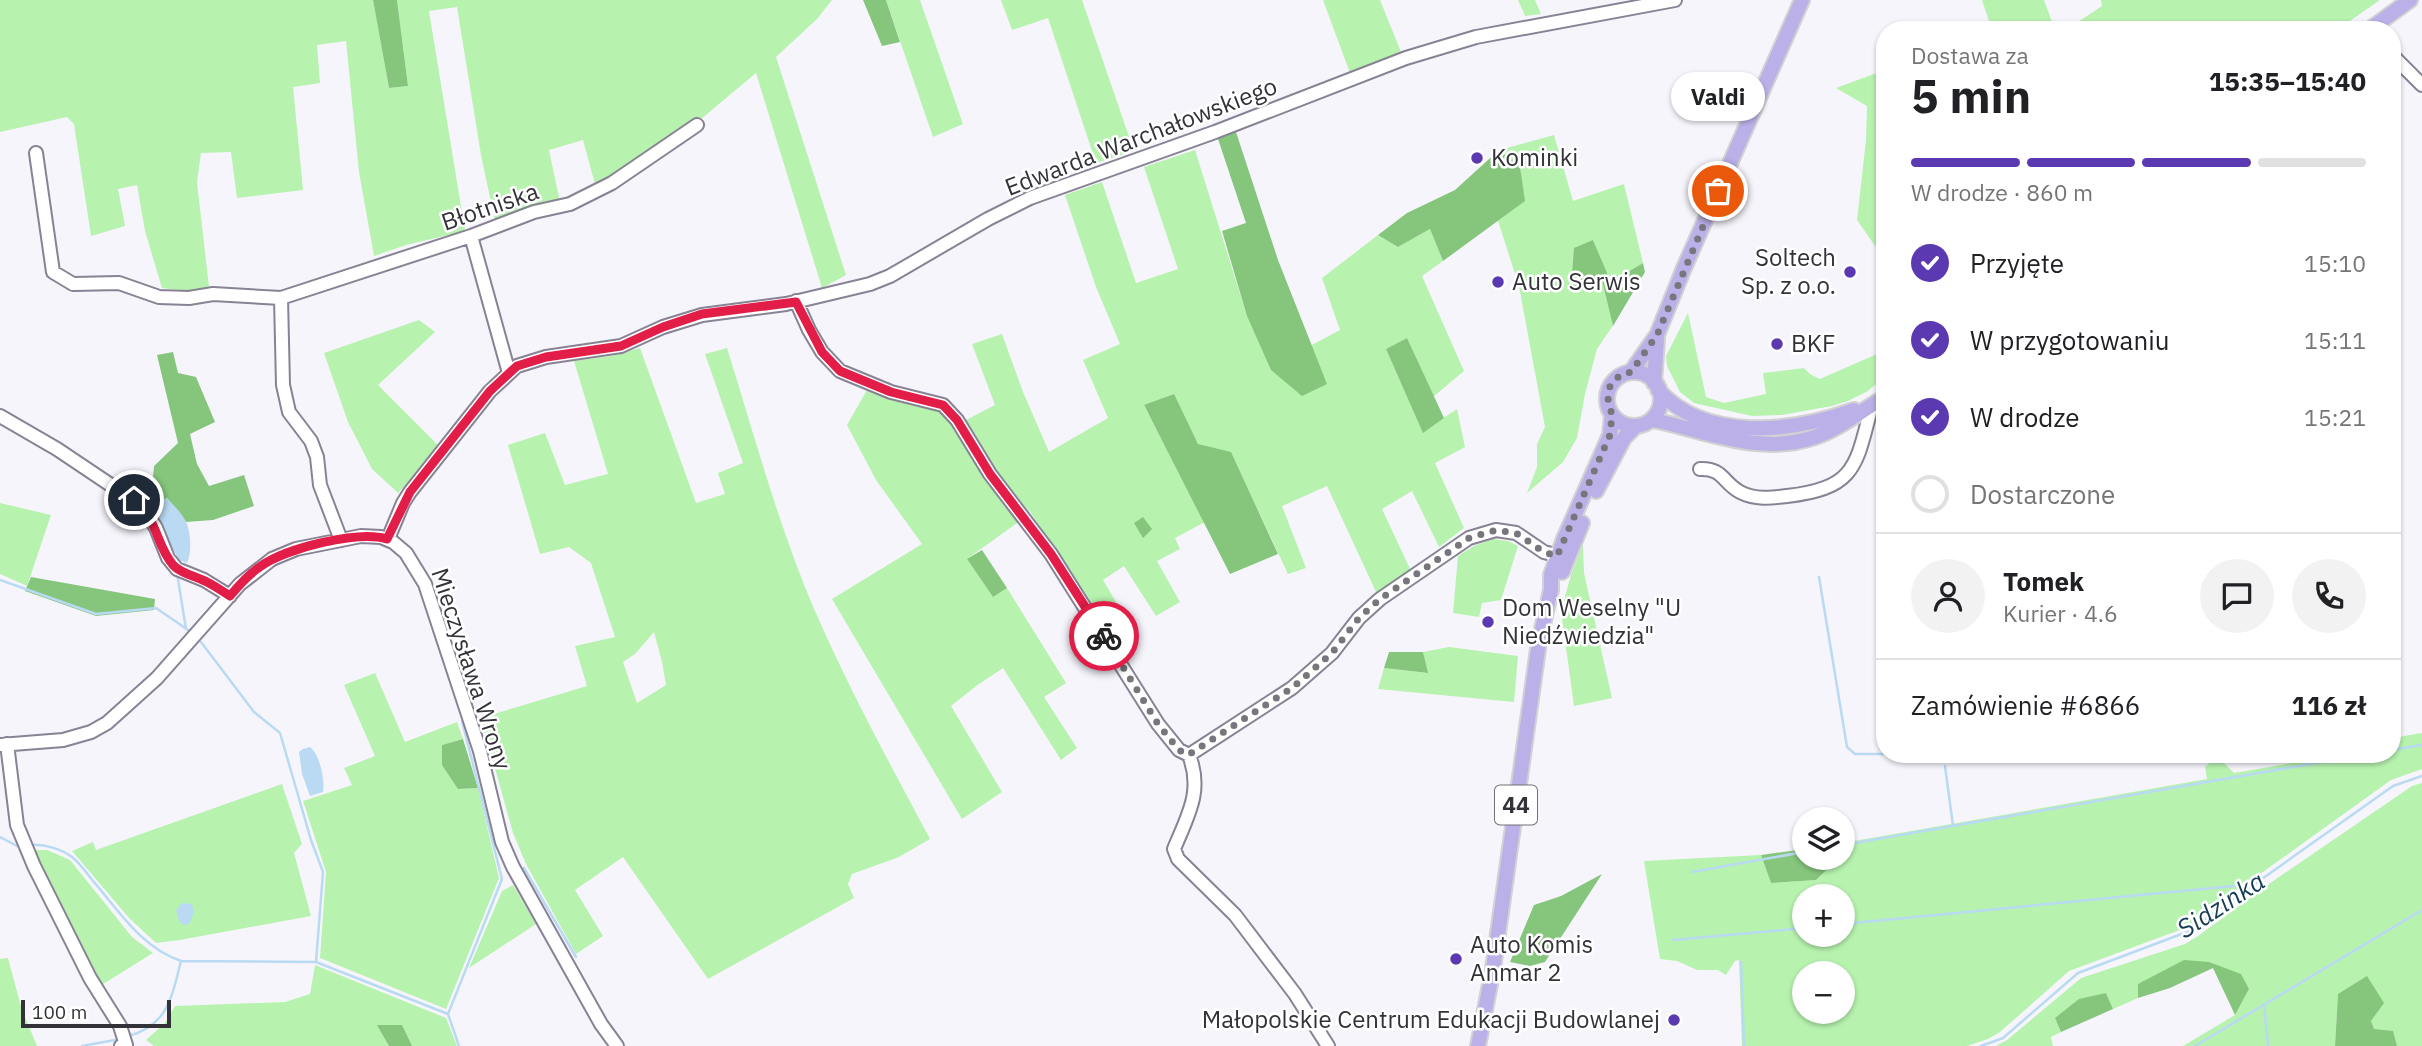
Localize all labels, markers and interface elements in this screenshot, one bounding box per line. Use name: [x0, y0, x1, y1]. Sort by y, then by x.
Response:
text: Dostawa za: [1911, 40, 2029, 70]
text: 15:35–15:40: [2209, 64, 2366, 98]
text: 5 min: [1911, 66, 2031, 126]
street label: Edwarda Warchałowskiego: [1000, 69, 1281, 203]
callout: Valdi: [1671, 72, 1765, 121]
text: Valdi: [1691, 81, 1745, 111]
place label: Kominki: [1491, 141, 1578, 173]
marker: Kominki: [1469, 150, 1485, 166]
pin: [1688, 161, 1748, 221]
icon: bag: [1699, 172, 1737, 210]
street label: Błotniska: [437, 174, 543, 238]
text: W drodze · 860 m: [1911, 177, 2093, 207]
place label: Soltech Sp. z o.o.: [1741, 241, 1836, 301]
icon: check: [1911, 244, 1949, 282]
text: Przyjęte: [1970, 246, 2064, 280]
text: 15:10: [2304, 248, 2366, 278]
marker: Soltech Sp. z o.o.: [1842, 264, 1858, 280]
place label: Auto Serwis: [1512, 265, 1641, 297]
marker: Auto Serwis: [1490, 274, 1506, 290]
icon: check: [1911, 321, 1949, 359]
text: W przygotowaniu: [1970, 323, 2169, 357]
text: 15:11: [2304, 325, 2366, 355]
place label: BKF: [1791, 327, 1835, 359]
marker: BKF: [1769, 336, 1785, 352]
icon: check: [1911, 398, 1949, 436]
text: W drodze: [1970, 400, 2080, 434]
text: 15:21: [2304, 402, 2366, 432]
pin: [104, 470, 164, 530]
text: Dostarczone: [1970, 477, 2115, 511]
icon: home: [115, 481, 153, 519]
button: person: [1911, 559, 1985, 633]
button: chat: [2200, 559, 2274, 633]
button: phone: [2292, 559, 2366, 633]
street label: Mieczysława Wrony: [424, 564, 520, 774]
text: Tomek: [2003, 564, 2084, 598]
place label: Dom Weselny "U Niedźwiedzia": [1502, 591, 1681, 651]
text: Kurier · 4.6: [2003, 598, 2118, 628]
courier: [1069, 601, 1139, 671]
marker: Dom Weselny "U Niedźwiedzia": [1480, 614, 1496, 630]
icon: bike: [1085, 617, 1123, 655]
text: Zamówienie #6866: [1911, 688, 2140, 722]
text: 116 zł: [2291, 688, 2366, 722]
road number: 44: [1495, 786, 1537, 824]
map controls: [1792, 807, 1855, 1024]
button: layers: [1792, 807, 1855, 870]
water label: Sidzinka: [2170, 863, 2271, 945]
button: +: [1792, 884, 1855, 947]
place label: Auto Komis Anmar 2: [1470, 928, 1593, 988]
marker: Auto Komis Anmar 2: [1448, 951, 1464, 967]
button: −: [1792, 961, 1855, 1024]
scale bar: [21, 997, 172, 1029]
text: 100 m: [32, 1000, 87, 1024]
place label: Małopolskie Centrum Edukacji Budowlanej: [1202, 1003, 1660, 1035]
marker: Małopolskie Centrum Edukacji Budowlanej: [1666, 1012, 1682, 1028]

